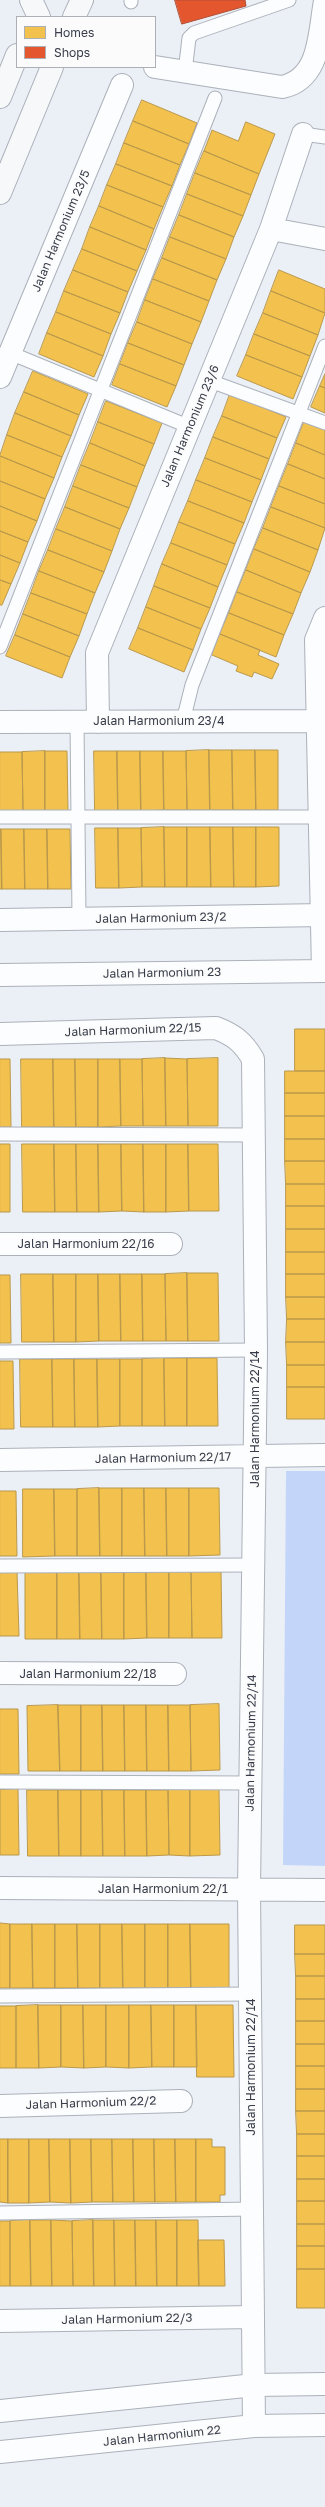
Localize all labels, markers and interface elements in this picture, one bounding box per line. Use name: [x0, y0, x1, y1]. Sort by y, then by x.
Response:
legend: [16, 16, 156, 68]
text: Homes: [54, 25, 94, 40]
text: Shops: [54, 45, 90, 60]
street label: Jalan Harmonium 23/5: [29, 168, 93, 294]
street label: Jalan Harmonium 23/6: [158, 363, 222, 489]
street label: Jalan Harmonium 23/4: [93, 714, 225, 728]
street label: Jalan Harmonium 23/2: [95, 910, 227, 926]
street label: Jalan Harmonium 23: [103, 965, 221, 981]
street label: Jalan Harmonium 22/15: [64, 1020, 202, 1040]
street label: Jalan Harmonium 22/16: [17, 1237, 155, 1251]
street label: Jalan Harmonium 22/14: [248, 1350, 262, 1488]
street label: Jalan Harmonium 22/17: [95, 1450, 231, 1466]
street label: Jalan Harmonium 22/18: [19, 1667, 157, 1681]
street label: Jalan Harmonium 22/14: [243, 1674, 259, 1812]
street label: Jalan Harmonium 22/1: [98, 1882, 228, 1896]
street label: Jalan Harmonium 22/14: [244, 1998, 258, 2136]
street label: Jalan Harmonium 22/2: [25, 2094, 157, 2112]
street label: Jalan Harmonium 22/3: [61, 2311, 193, 2327]
street label: Jalan Harmonium 22: [102, 2423, 222, 2449]

